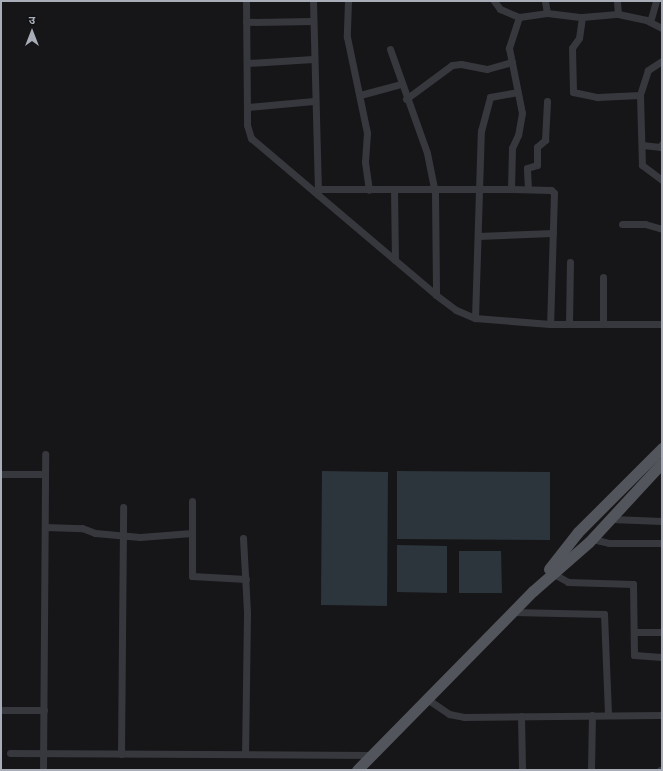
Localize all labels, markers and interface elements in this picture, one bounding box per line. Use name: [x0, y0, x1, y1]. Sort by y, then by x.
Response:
north arrow: [12, 12, 52, 52]
text: उ: [29, 13, 35, 27]

